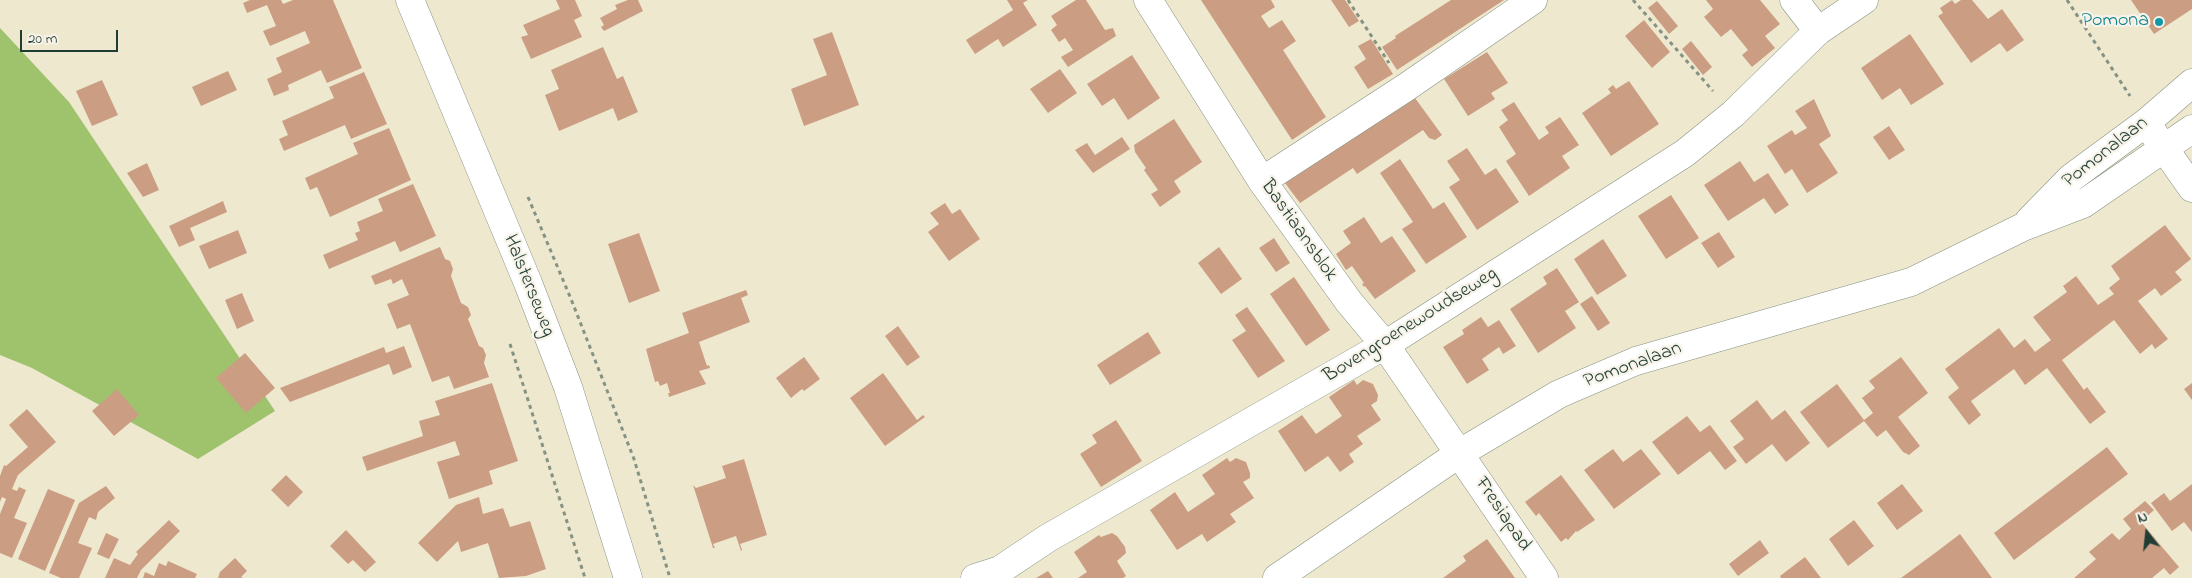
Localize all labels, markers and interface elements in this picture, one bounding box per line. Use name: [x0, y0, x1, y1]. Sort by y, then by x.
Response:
place label: Pomona: [2082, 10, 2149, 34]
marker: Pomona: [2153, 16, 2165, 28]
scale bar: [22, 20, 120, 52]
text: 20 m: [28, 28, 57, 50]
street label: Pomonalaan: [2058, 112, 2154, 194]
street label: Bastiaansblok: [1254, 176, 1342, 286]
street label: Halsterseweg: [497, 231, 559, 341]
street label: Bovengroenewoudseweg: [1320, 263, 1502, 389]
street label: Pomonalaan: [1581, 337, 1685, 395]
street label: Fresiapad: [1469, 473, 1535, 557]
text: N: [2135, 507, 2150, 529]
north arrow: [2122, 508, 2172, 558]

